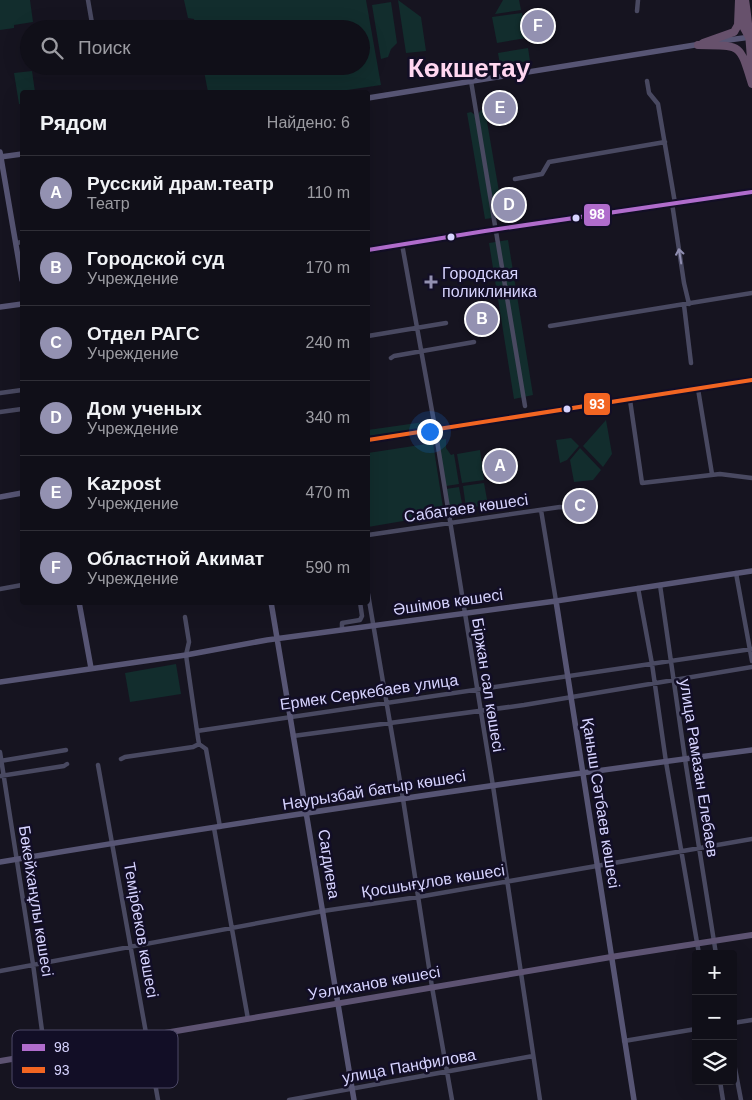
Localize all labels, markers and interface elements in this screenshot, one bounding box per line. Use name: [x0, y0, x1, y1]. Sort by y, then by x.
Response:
pin: F: [522, 7, 554, 45]
search box: [20, 20, 370, 75]
icon: search: [38, 34, 66, 62]
text: Поиск: [78, 37, 131, 58]
district label: Көкшетау: [408, 53, 531, 83]
pin: E: [484, 89, 516, 127]
text: Рядом: [40, 111, 107, 134]
text: Найдено: 6: [267, 114, 350, 131]
text: Русский драм.театр: [87, 173, 274, 194]
text: A: [50, 184, 62, 201]
text: 110 m: [307, 184, 350, 201]
pin: D: [493, 186, 525, 224]
text: Театр: [87, 195, 130, 212]
line badge: 98: [583, 203, 611, 227]
text: 98: [589, 206, 605, 222]
unlabelled marker: [571, 213, 581, 223]
unlabelled marker: [446, 232, 456, 242]
text: Городской суд: [87, 248, 224, 269]
one-way arrow: [674, 248, 684, 264]
text: B: [50, 259, 62, 276]
text: 170 m: [306, 259, 350, 276]
place label: Городская поликлиника: [442, 265, 537, 300]
text: Учреждение: [87, 270, 179, 287]
marker: Городская поликлиника: [424, 275, 438, 289]
pin: B: [466, 300, 498, 338]
text: Отдел РАГС: [87, 323, 200, 344]
text: C: [50, 334, 62, 351]
text: 240 m: [306, 334, 350, 351]
text: Учреждение: [87, 345, 179, 362]
line badge: 93: [583, 392, 611, 416]
text: 93: [589, 396, 605, 412]
text: Дом ученых: [87, 398, 202, 419]
unlabelled marker: [562, 404, 572, 414]
text: D: [50, 409, 62, 426]
text: 340 m: [306, 409, 350, 426]
your location: [417, 419, 443, 445]
text: Учреждение: [87, 420, 179, 437]
pin: A: [484, 447, 516, 485]
text: Kazpost: [87, 473, 161, 494]
text: E: [51, 484, 61, 501]
text: 470 m: [306, 484, 350, 501]
pin: C: [564, 487, 596, 525]
street label: Сабатаев көшесі: [403, 491, 529, 525]
text: Учреждение: [87, 495, 179, 512]
text: Областной Акимат: [87, 548, 264, 569]
text: F: [51, 559, 61, 576]
text: 590 m: [306, 559, 350, 576]
text: Учреждение: [87, 570, 179, 587]
street label: Әшімов көшесі: [392, 586, 504, 618]
street label: Біржан сал көшесі: [469, 617, 507, 753]
street label: Ермек Серкебаев улица: [279, 671, 459, 713]
street label: улица Рамазан Елебаев: [676, 678, 722, 858]
street label: Қаныш Сәтбаев көшесі: [579, 717, 623, 889]
street label: Наурызбай батыр көшесі: [281, 767, 467, 813]
street label: Бөкейханұлы көшесі: [16, 824, 56, 978]
street label: Сагдиева: [315, 828, 343, 900]
street label: Темірбеков көшесі: [121, 861, 161, 999]
street label: Қосшығұлов көшесі: [360, 861, 506, 901]
map controls: [692, 950, 737, 1085]
button: +: [692, 950, 737, 995]
street label: Уәлиханов көшесі: [307, 963, 441, 1003]
button: −: [692, 995, 737, 1040]
legend: [12, 1030, 178, 1088]
text: 98: [54, 1039, 70, 1055]
button: layers: [692, 1040, 737, 1085]
street label: улица Панфилова: [341, 1046, 477, 1086]
text: 93: [54, 1062, 70, 1078]

